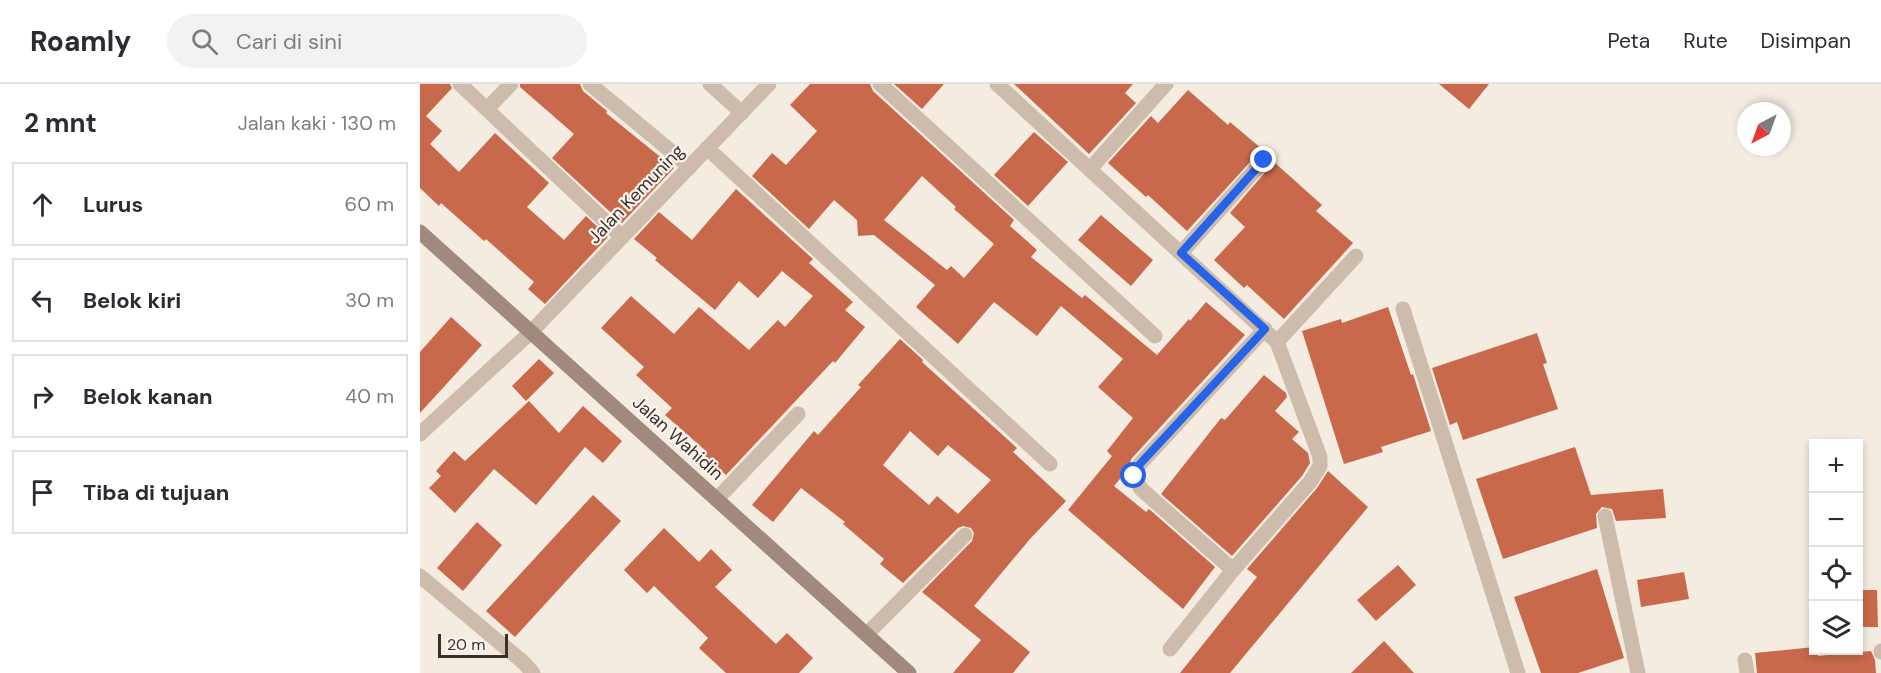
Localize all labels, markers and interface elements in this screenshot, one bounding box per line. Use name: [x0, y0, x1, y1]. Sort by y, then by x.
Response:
search box: [167, 14, 587, 68]
text: Roamly: [30, 23, 131, 60]
icon: search: [188, 25, 221, 58]
text: Cari di sini: [236, 27, 342, 56]
text: Peta: [1607, 27, 1650, 55]
text: Rute: [1683, 27, 1728, 55]
text: Disimpan: [1761, 27, 1851, 55]
north arrow: [1737, 102, 1791, 156]
text: 2 mnt: [24, 106, 97, 140]
text: Jalan kaki · 130 m: [238, 110, 396, 136]
street label: Jalan Kemuning: [582, 139, 690, 249]
route end: [1250, 146, 1276, 172]
icon: ahead: [26, 188, 59, 221]
text: Lurus: [83, 190, 143, 219]
text: 60 m: [345, 191, 394, 217]
icon: left: [26, 284, 59, 317]
text: Belok kiri: [83, 286, 181, 315]
text: 30 m: [345, 287, 394, 313]
icon: right: [26, 380, 59, 413]
text: Belok kanan: [83, 382, 213, 411]
text: 40 m: [345, 383, 394, 409]
street label: Jalan Wahidin: [627, 391, 729, 485]
map controls: [1809, 439, 1863, 655]
button: +: [1809, 439, 1863, 493]
route start: [1120, 462, 1146, 488]
icon: arrive: [26, 476, 59, 509]
text: Tiba di tujuan: [83, 478, 229, 507]
button: −: [1809, 493, 1863, 547]
button: locate: [1809, 547, 1863, 601]
button: layers: [1809, 601, 1863, 655]
scale bar: [438, 631, 508, 658]
text: 20 m: [447, 634, 486, 655]

